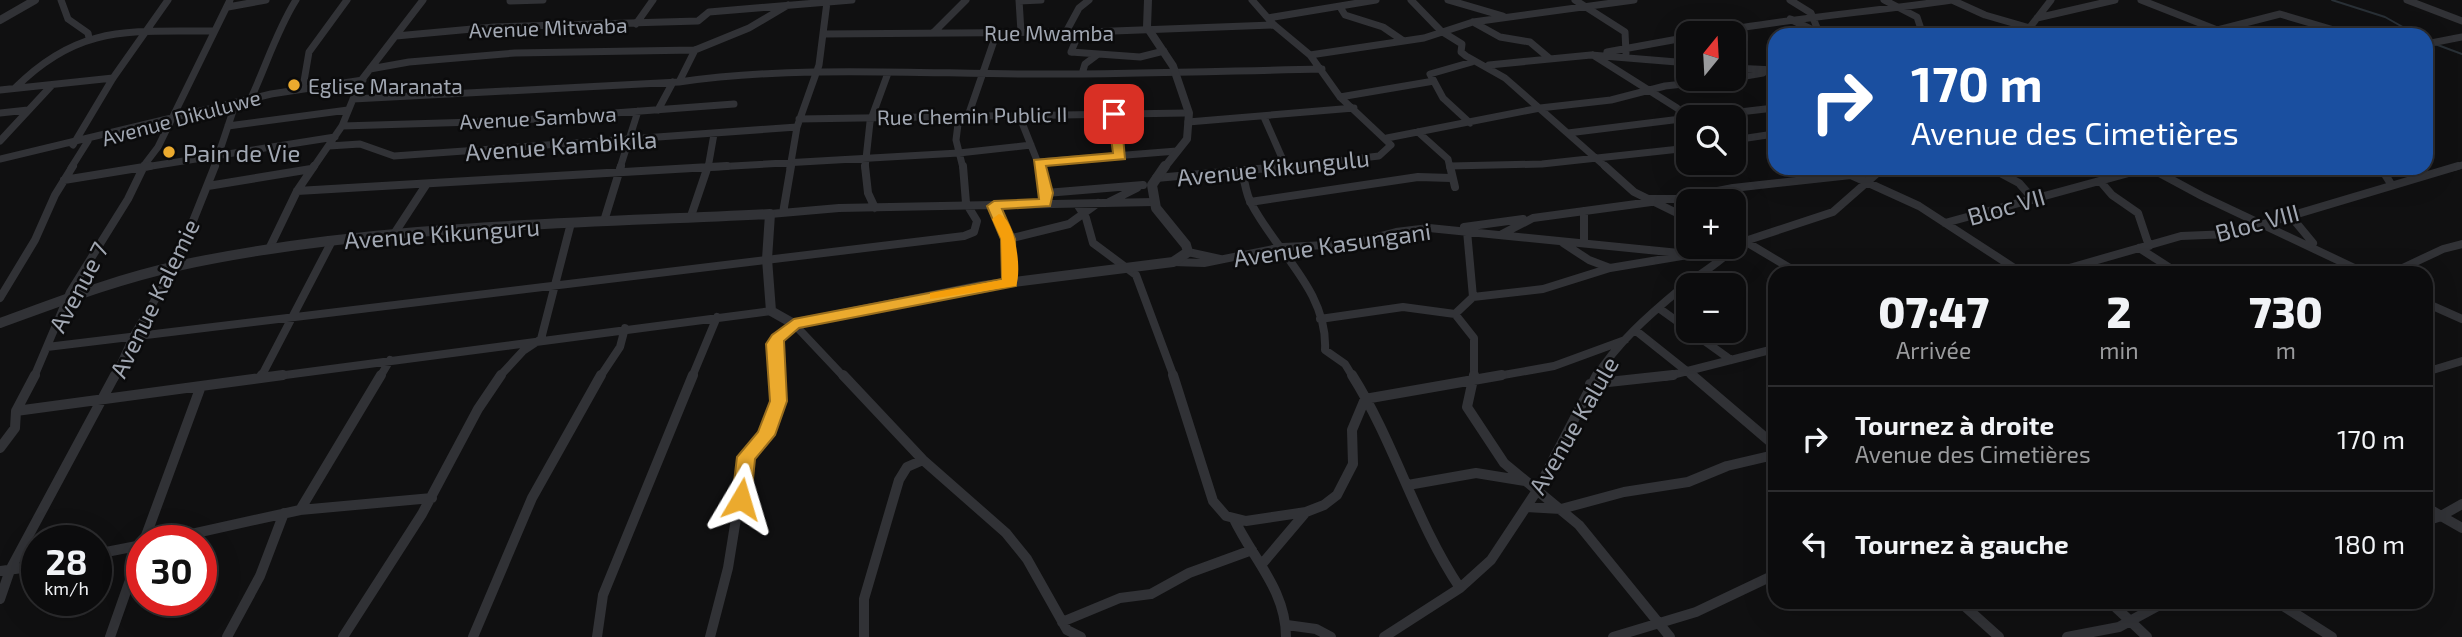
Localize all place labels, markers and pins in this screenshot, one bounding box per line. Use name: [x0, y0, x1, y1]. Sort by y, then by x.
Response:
place label: Eglise Maranata: [308, 73, 463, 98]
marker: Eglise Maranata: [286, 77, 302, 93]
pin: [1084, 84, 1144, 144]
place label: Pain de Vie: [183, 138, 300, 167]
marker: Pain de Vie: [161, 144, 177, 160]

